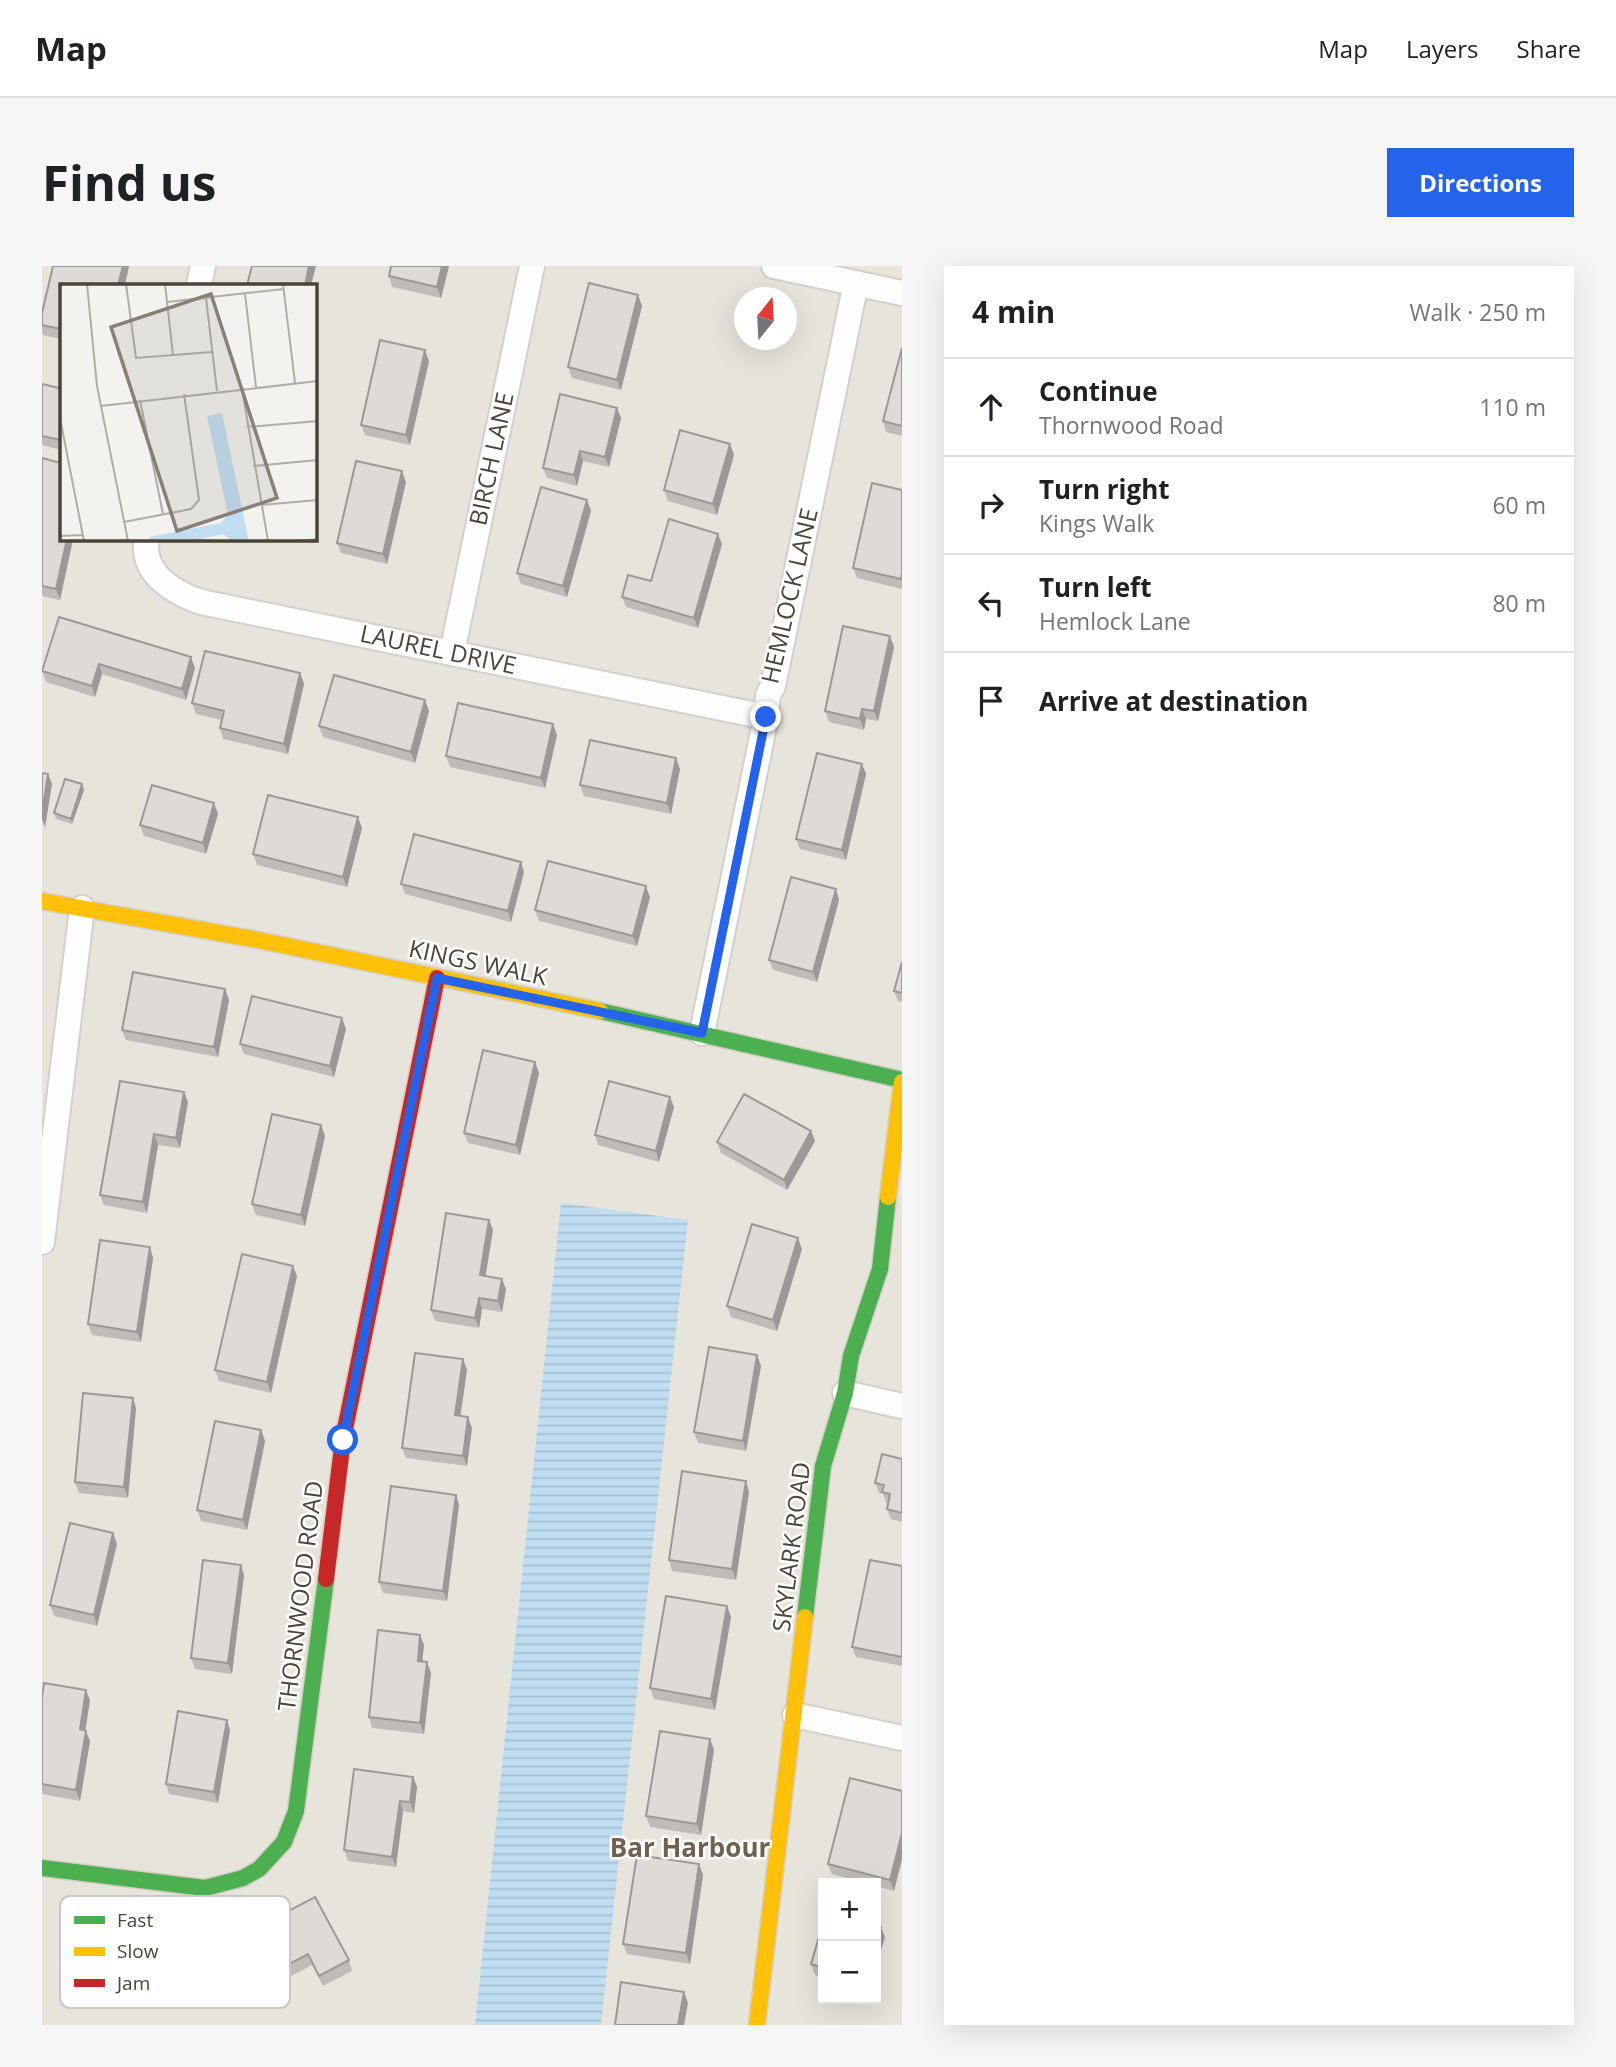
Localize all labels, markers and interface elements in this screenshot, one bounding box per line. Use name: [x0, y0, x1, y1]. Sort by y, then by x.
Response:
text: Map: [35, 26, 107, 71]
text: Map: [1318, 32, 1368, 65]
text: Layers: [1406, 32, 1479, 65]
text: Share: [1517, 32, 1581, 65]
button: Directions: [1387, 148, 1574, 217]
text: Find us: [42, 149, 216, 215]
inset map: [60, 284, 317, 541]
north arrow: [734, 287, 797, 350]
text: 4 min: [972, 291, 1055, 332]
text: Walk · 250 m: [1409, 296, 1546, 328]
text: Continue: [1039, 373, 1158, 409]
icon: ahead: [972, 388, 1010, 426]
street label: BIRCH LANE: [460, 389, 521, 528]
text: 110 m: [1479, 391, 1546, 423]
text: Thornwood Road: [1039, 409, 1224, 441]
text: Turn right: [1039, 471, 1170, 507]
icon: right: [972, 486, 1010, 524]
text: 60 m: [1492, 489, 1546, 521]
street label: HEMLOCK LANE: [752, 505, 825, 687]
text: Kings Walk: [1039, 507, 1154, 539]
text: Turn left: [1039, 569, 1151, 605]
icon: left: [972, 584, 1010, 622]
text: 80 m: [1492, 587, 1546, 619]
text: Hemlock Lane: [1039, 605, 1191, 637]
street label: LAUREL DRIVE: [357, 616, 519, 681]
icon: arrive: [972, 682, 1010, 720]
text: Arrive at destination: [1039, 683, 1308, 719]
route end: [750, 701, 781, 732]
street label: KINGS WALK: [406, 931, 551, 992]
route start: [327, 1424, 358, 1455]
street label: SKYLARK ROAD: [764, 1460, 817, 1634]
street label: THORNWOOD ROAD: [269, 1479, 330, 1713]
district label: Bar Harbour: [610, 1829, 770, 1865]
map controls: [818, 1878, 881, 2004]
button: +: [818, 1878, 881, 1941]
legend: [60, 1896, 290, 2008]
text: Fast: [117, 1907, 153, 1933]
text: Slow: [117, 1938, 159, 1964]
button: −: [818, 1941, 881, 2004]
text: Jam: [115, 1970, 150, 1996]

